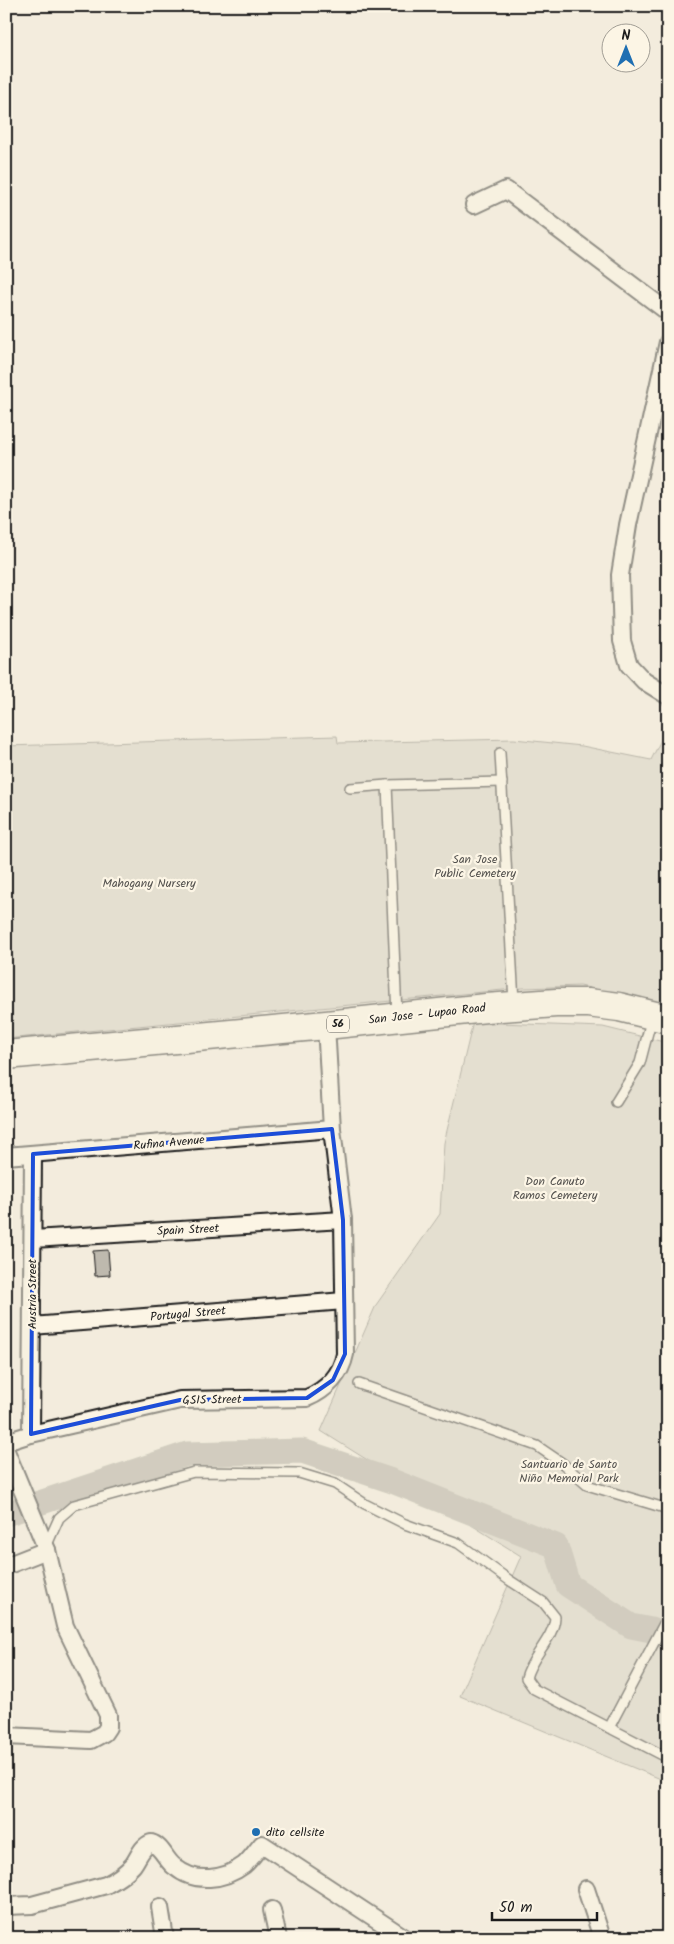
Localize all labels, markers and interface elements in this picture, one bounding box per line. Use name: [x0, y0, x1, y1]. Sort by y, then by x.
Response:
north arrow: [602, 22, 652, 72]
text: N: [622, 25, 631, 47]
park label: San Jose Public Cemetery: [434, 850, 516, 883]
park label: Mahogany Nursery: [102, 874, 196, 893]
street label: San Jose - Lupao Road: [367, 998, 488, 1030]
road number: 56: [327, 1016, 349, 1032]
street label: Rufina Avenue: [133, 1130, 206, 1156]
park label: Don Canuto Ramos Cemetery: [513, 1172, 598, 1205]
street label: Spain Street: [156, 1219, 220, 1241]
street label: Austria Street: [23, 1258, 42, 1329]
street label: Portugal Street: [149, 1301, 227, 1327]
street label: GSIS Street: [182, 1390, 242, 1410]
park label: Santuario de Santo Niño Memorial Park: [519, 1455, 619, 1488]
place label: dito cellsite: [266, 1823, 325, 1842]
marker: dito cellsite: [250, 1826, 262, 1838]
scale bar: [492, 1889, 596, 1921]
text: 50 m: [499, 1896, 533, 1920]

